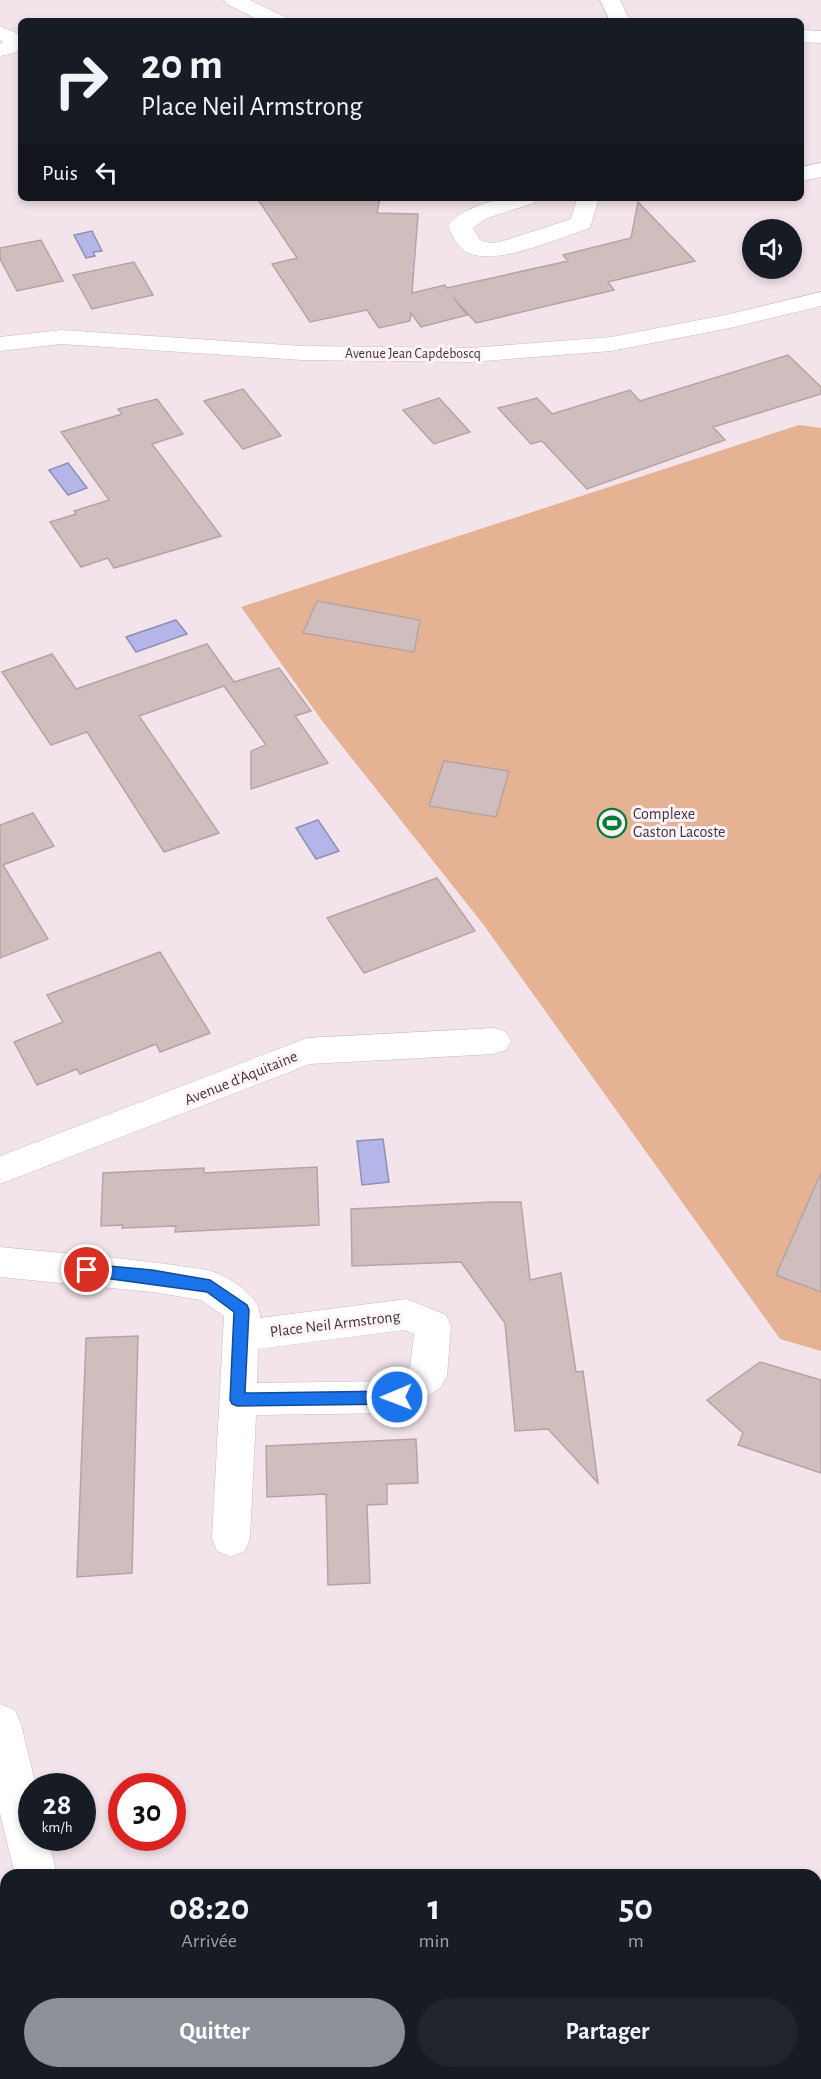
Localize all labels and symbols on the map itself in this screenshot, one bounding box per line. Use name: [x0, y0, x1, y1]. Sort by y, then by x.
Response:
street label: Avenue Jean Capdeboscq: [345, 347, 481, 361]
place label: Complexe Gaston Lacoste: [633, 806, 725, 840]
sports icon: Complexe Gaston Lacoste: [596, 807, 628, 839]
street label: Avenue d'Aquitaine: [182, 1048, 300, 1108]
pin: [61, 1244, 112, 1295]
street label: Place Neil Armstrong: [269, 1308, 401, 1340]
position arrow: [365, 1365, 429, 1429]
speed limit sign: 30: [108, 1773, 186, 1851]

